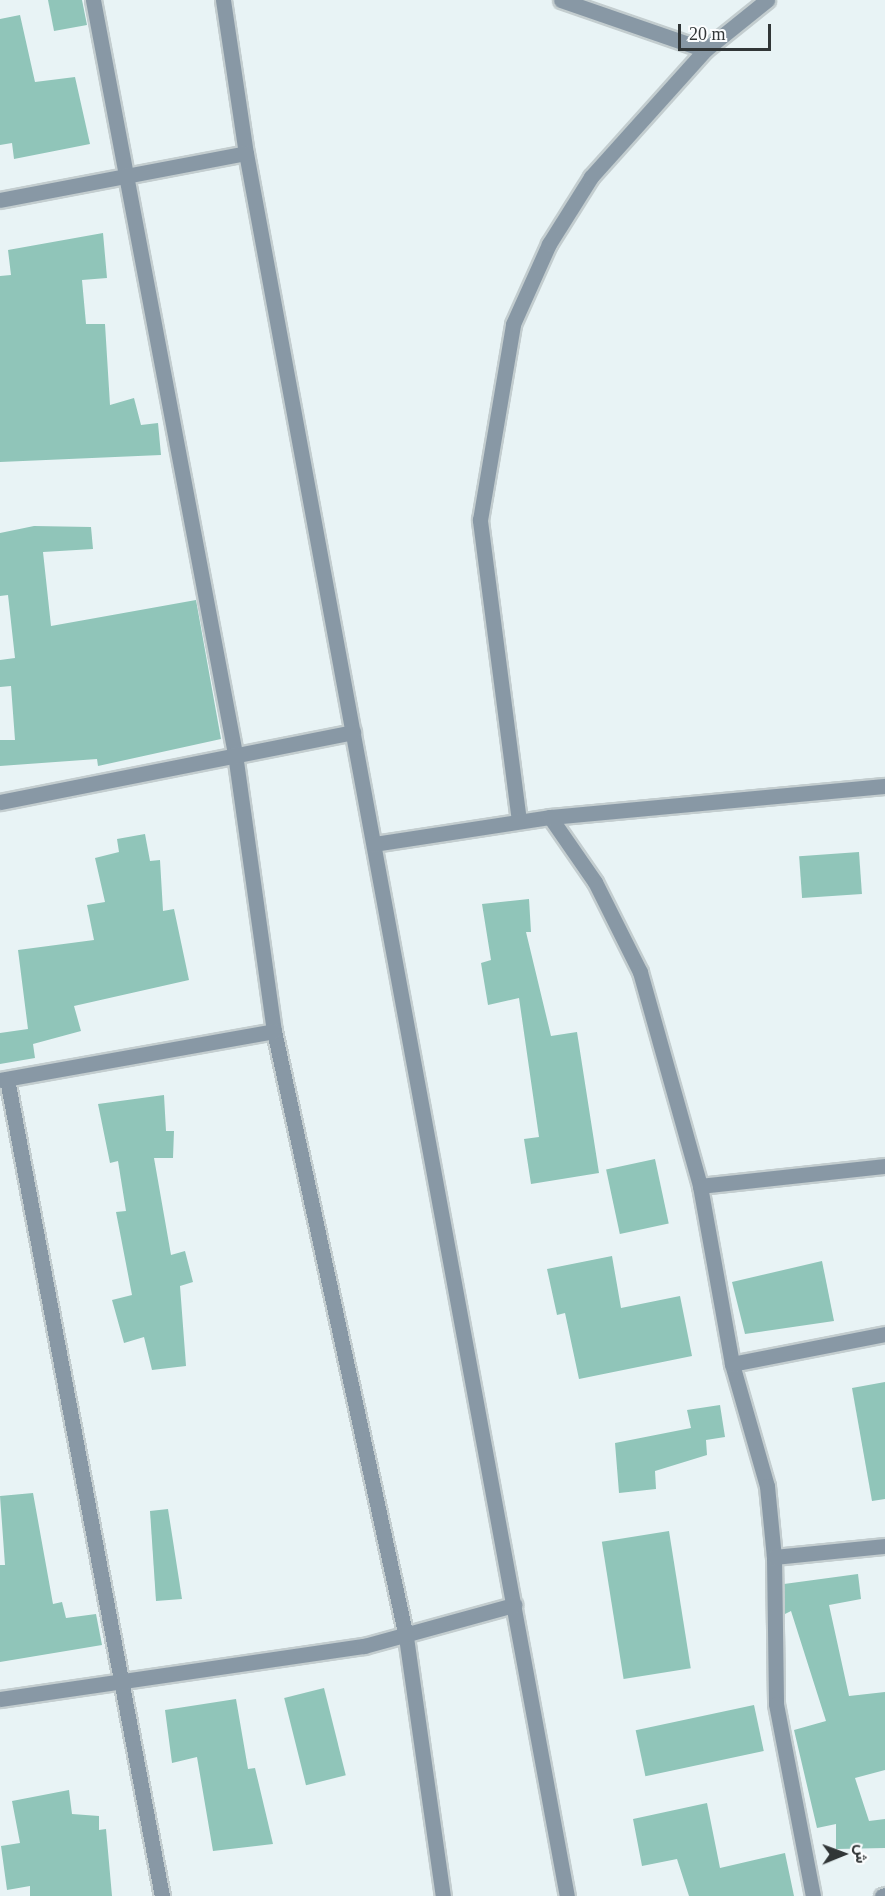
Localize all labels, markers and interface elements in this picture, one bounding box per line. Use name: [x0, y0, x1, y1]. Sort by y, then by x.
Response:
scale bar: [681, 12, 774, 50]
text: 20 m: [689, 24, 726, 44]
north arrow: [813, 1824, 873, 1884]
text: ش: [853, 1844, 870, 1863]

